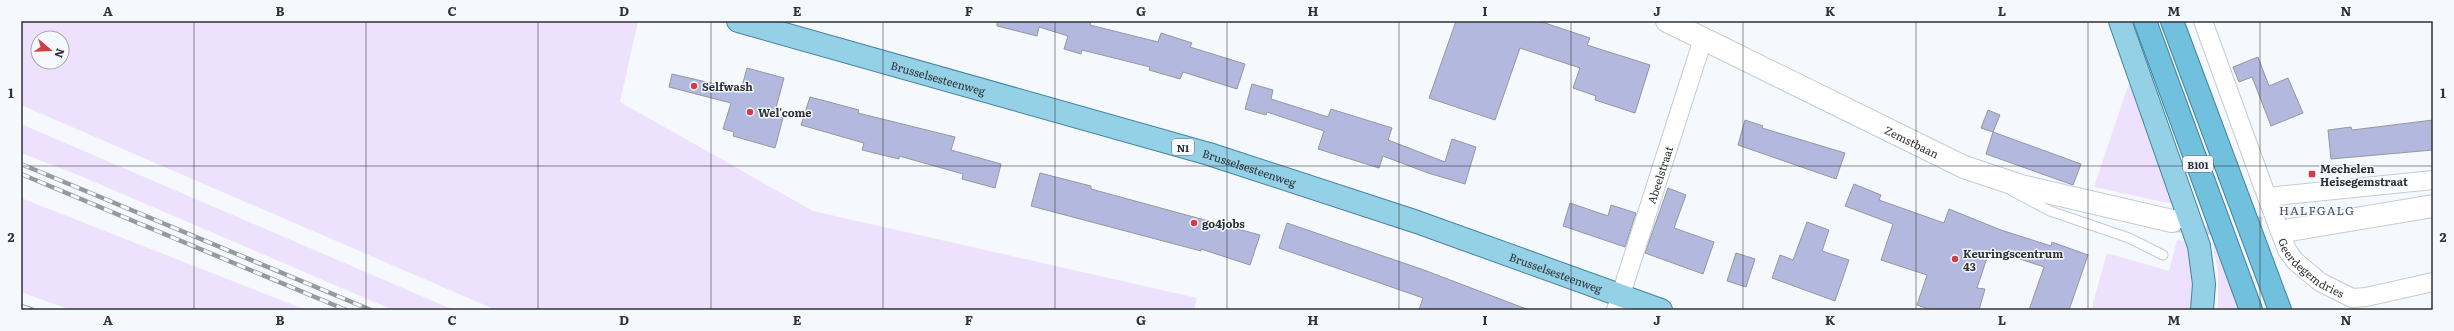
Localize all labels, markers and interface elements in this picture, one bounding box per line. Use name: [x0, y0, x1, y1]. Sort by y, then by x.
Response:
text: A: [103, 1, 113, 20]
text: B: [276, 1, 285, 20]
text: C: [447, 1, 457, 20]
text: D: [619, 1, 629, 20]
text: E: [793, 1, 802, 20]
text: F: [965, 1, 973, 20]
text: G: [1136, 1, 1146, 20]
text: H: [1308, 1, 1319, 20]
text: I: [1482, 1, 1488, 20]
text: J: [1653, 1, 1661, 20]
text: K: [1825, 1, 1836, 20]
text: L: [1998, 1, 2006, 20]
text: M: [2168, 1, 2181, 20]
text: N: [2341, 1, 2352, 20]
north arrow: [30, 30, 70, 70]
text: N: [51, 47, 69, 61]
street label: Brusselsesteenweg: [889, 57, 988, 99]
place label: Selfwash: [702, 78, 753, 94]
marker: Selfwash: [689, 81, 699, 91]
text: 1: [8, 83, 14, 102]
text: 1: [2440, 83, 2446, 102]
place label: Wel'come: [758, 104, 812, 120]
marker: Wel'come: [745, 107, 755, 117]
street label: Zemstbaan: [1882, 121, 1942, 162]
road number: N1: [1172, 139, 1194, 155]
street label: Abeelstraat: [1643, 143, 1676, 206]
street label: Brusselsesteenweg: [1201, 145, 1299, 190]
road number: B101: [2183, 156, 2213, 172]
place label: Mechelen Heisegemstraat: [2320, 160, 2408, 189]
marker: Mechelen Heisegemstraat: [2307, 169, 2317, 179]
district label: HALFGALG: [2279, 201, 2355, 219]
place label: go4jobs: [1202, 215, 1245, 231]
marker: go4jobs: [1189, 218, 1199, 228]
text: 2: [8, 227, 15, 246]
text: 2: [2440, 227, 2447, 246]
street label: Geerdegemdries: [2275, 235, 2347, 301]
place label: Keuringscentrum 43: [1963, 245, 2063, 274]
street label: Brusselsesteenweg: [1507, 248, 1606, 297]
marker: Keuringscentrum 43: [1950, 254, 1960, 264]
text: A: [103, 310, 113, 329]
text: B: [276, 310, 285, 329]
text: C: [447, 310, 457, 329]
text: D: [619, 310, 629, 329]
text: E: [793, 310, 802, 329]
text: F: [965, 310, 973, 329]
text: G: [1136, 310, 1146, 329]
text: H: [1308, 310, 1319, 329]
text: I: [1482, 310, 1488, 329]
text: J: [1653, 310, 1661, 329]
text: K: [1825, 310, 1836, 329]
text: L: [1998, 310, 2006, 329]
text: M: [2168, 310, 2181, 329]
text: N: [2341, 310, 2352, 329]

